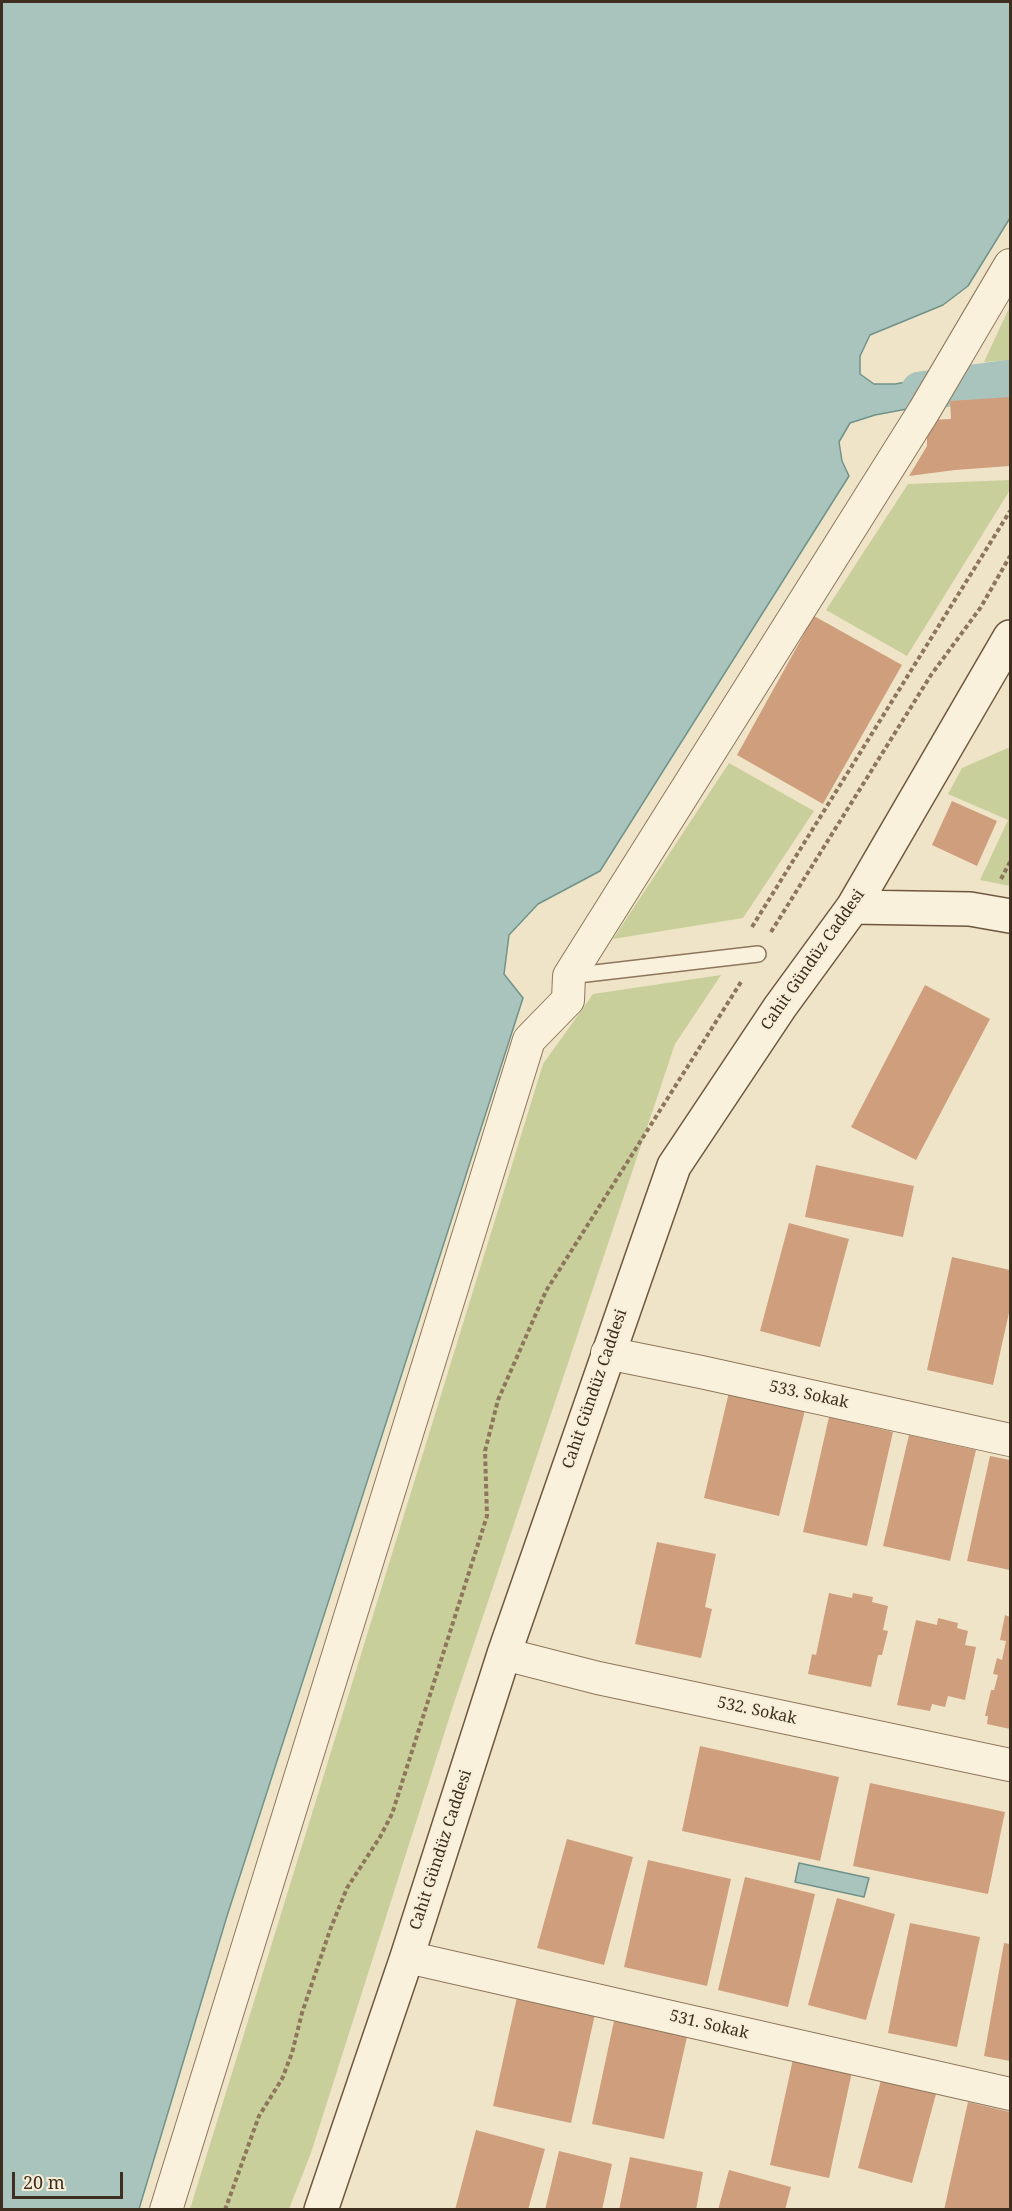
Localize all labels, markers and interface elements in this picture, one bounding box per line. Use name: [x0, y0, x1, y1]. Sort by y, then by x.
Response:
street label: Cahit Gündüz Caddesi: [757, 886, 869, 1034]
street label: Cahit Gündüz Caddesi: [559, 1307, 631, 1471]
street label: 533. Sokak: [768, 1377, 850, 1413]
street label: 532. Sokak: [716, 1693, 798, 1729]
street label: Cahit Gündüz Caddesi: [406, 1767, 476, 1933]
street label: 531. Sokak: [668, 2007, 750, 2043]
scale bar: [15, 2160, 126, 2198]
text: 20 m: [23, 2170, 65, 2194]

